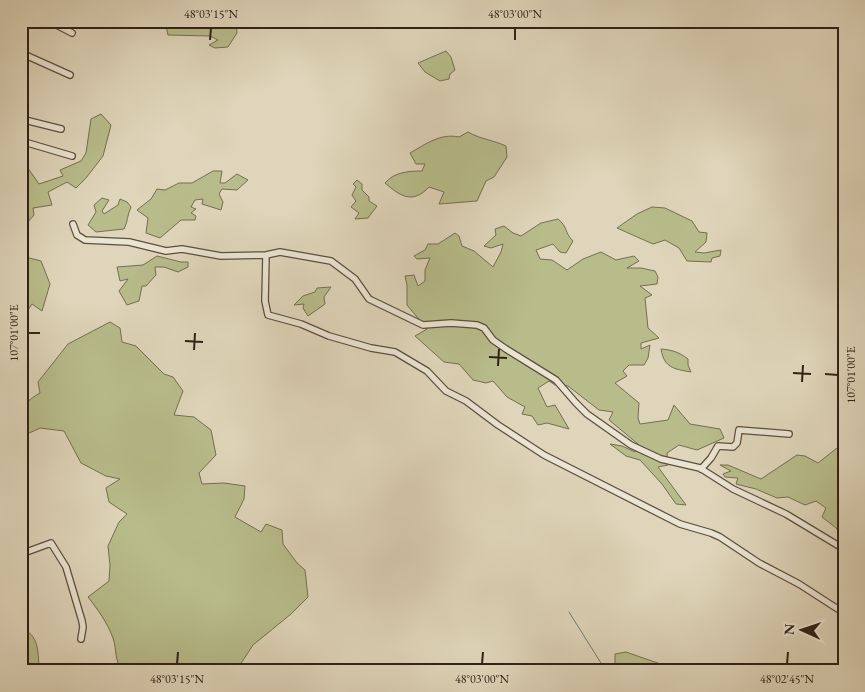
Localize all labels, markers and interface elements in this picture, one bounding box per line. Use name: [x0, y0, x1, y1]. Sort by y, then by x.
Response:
text: 48°03'15"N: [184, 6, 238, 22]
text: 48°03'00"N: [488, 6, 542, 22]
text: 107°01'00"E: [6, 304, 22, 361]
text: 107°01'00"E: [843, 346, 859, 403]
north arrow: [778, 604, 828, 654]
text: N: [780, 623, 798, 635]
text: 48°03'15"N: [150, 671, 204, 687]
text: 48°03'00"N: [455, 671, 509, 687]
text: 48°02'45"N: [760, 671, 814, 687]

